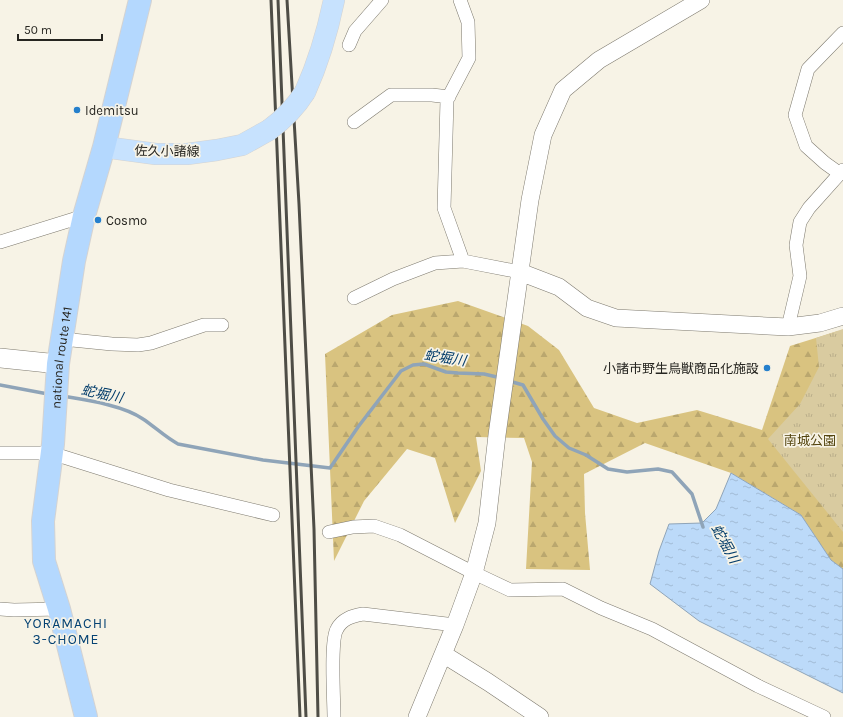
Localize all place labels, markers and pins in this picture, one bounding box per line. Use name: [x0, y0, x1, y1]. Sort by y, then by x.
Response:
place label: Idemitsu: [85, 103, 139, 118]
marker: Idemitsu: [72, 105, 82, 115]
place label: Cosmo: [106, 213, 147, 228]
marker: Cosmo: [93, 215, 103, 225]
place label: 小諸市野生鳥獣商品化施設: [603, 361, 759, 376]
marker: 小諸市野生鳥獣商品化施設: [762, 363, 772, 373]

